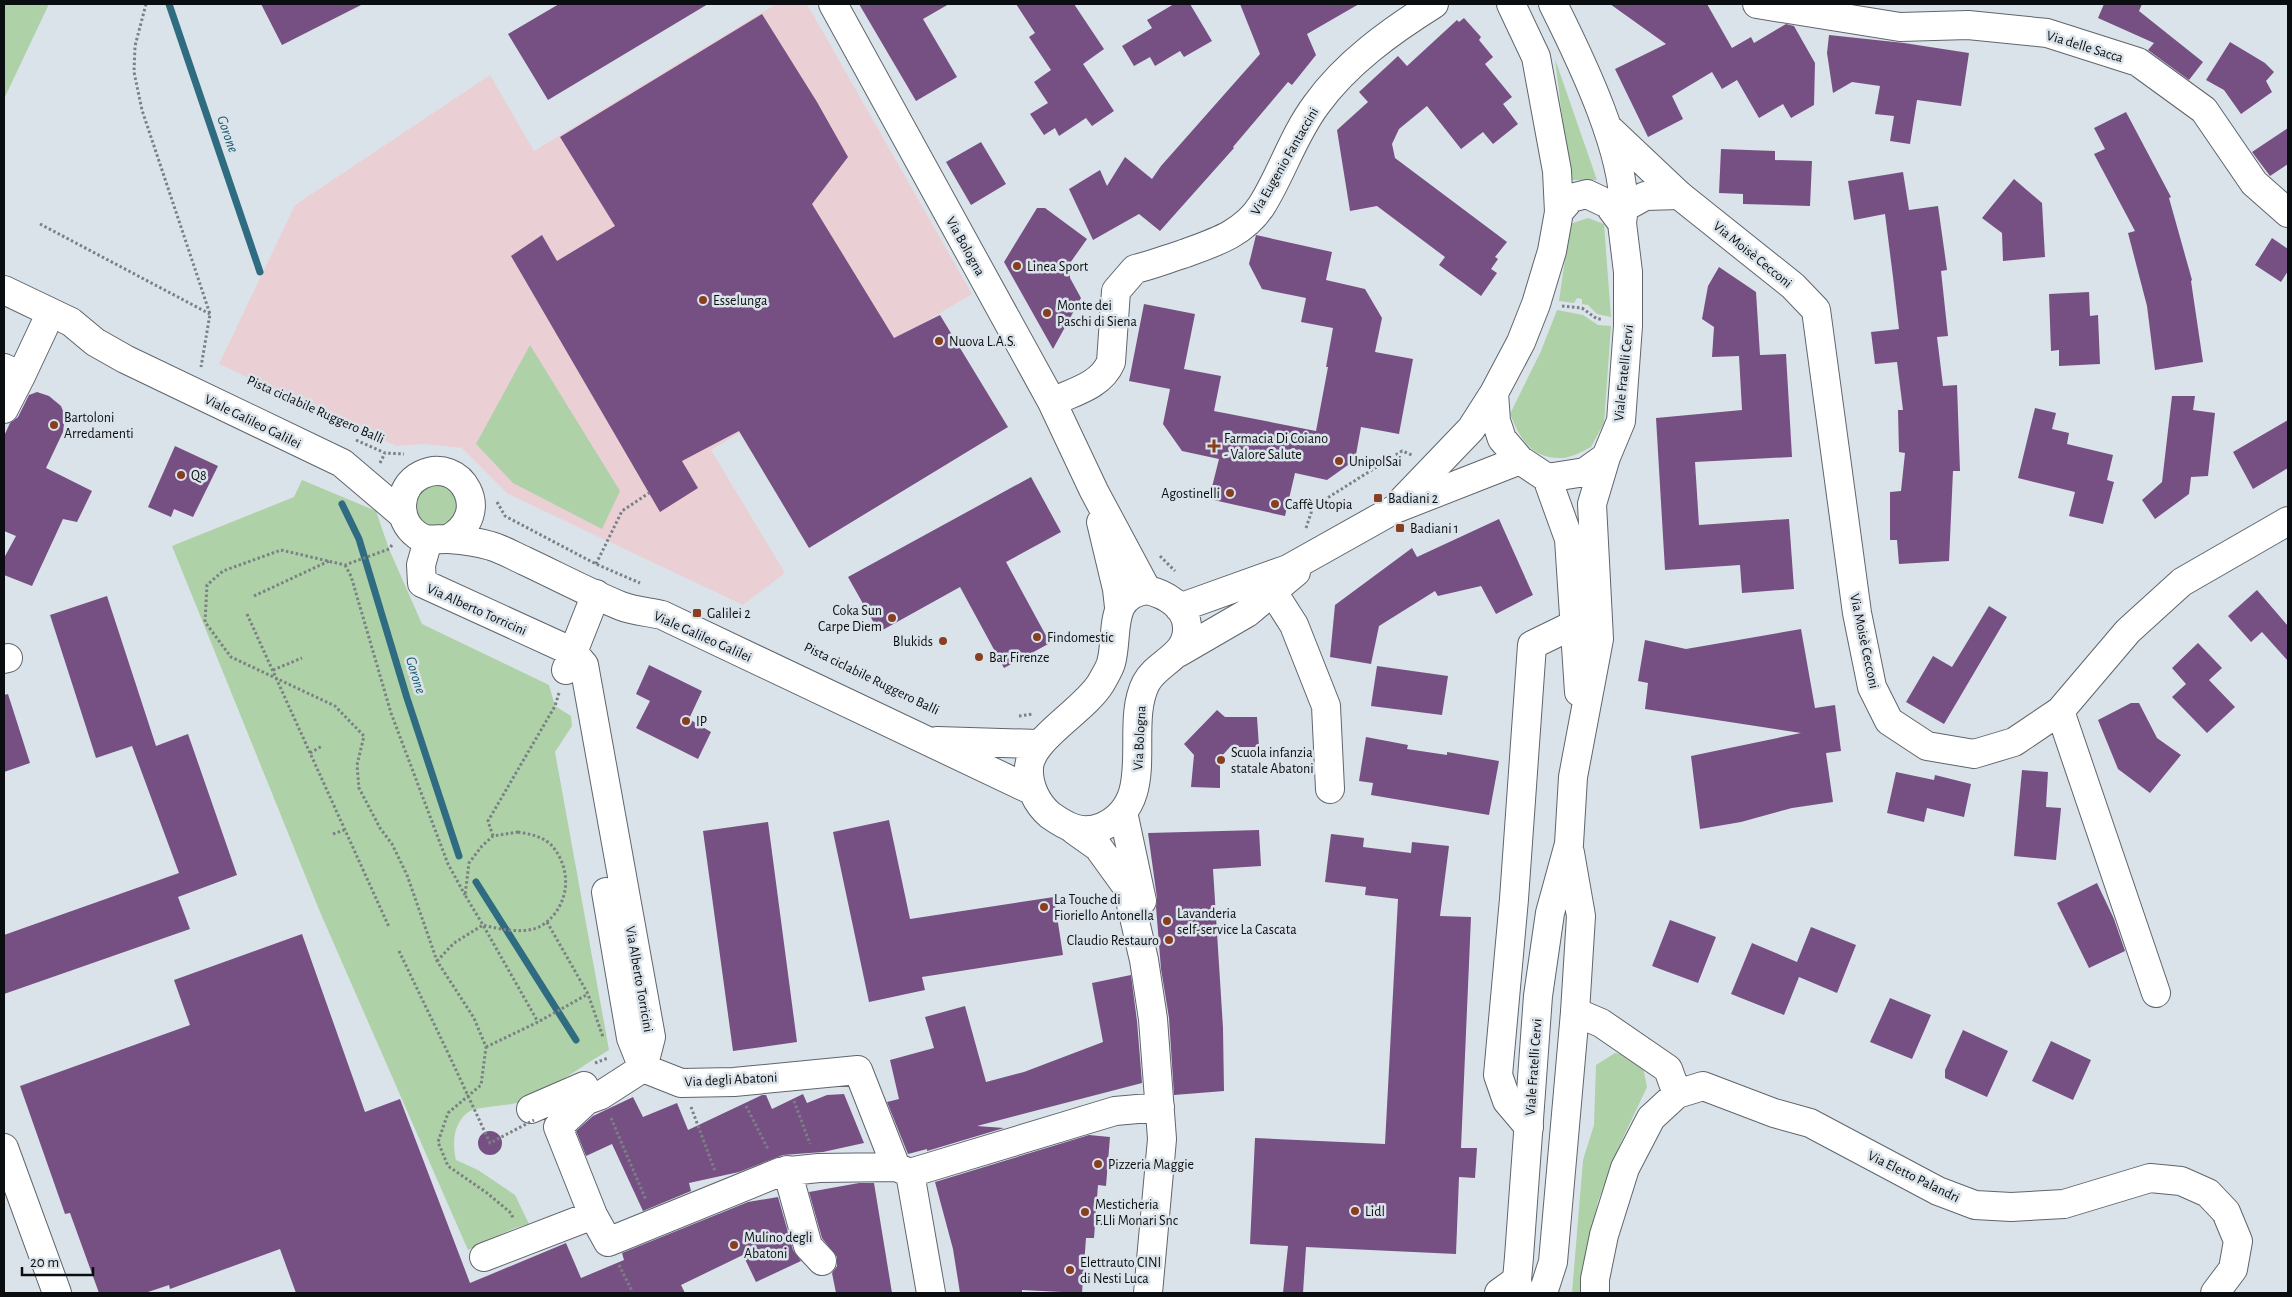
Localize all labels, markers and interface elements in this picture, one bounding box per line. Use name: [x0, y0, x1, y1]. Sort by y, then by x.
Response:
street label: Via delle Sacca: [2045, 29, 2125, 65]
street label: Via Eugenio Fantaccini: [1248, 105, 1321, 218]
water label: Gorone: [214, 114, 241, 155]
street label: Via Bologna: [943, 215, 987, 279]
street label: Via Moisè Cecconi: [1710, 219, 1794, 291]
marker: Linea Sport: [1011, 260, 1023, 272]
place label: Linea Sport: [1027, 260, 1089, 274]
marker: Esselunga: [697, 294, 709, 306]
place label: Esselunga: [713, 294, 768, 308]
place label: Monte dei Paschi di Siena: [1057, 299, 1138, 329]
marker: Monte dei Paschi di Siena: [1041, 307, 1053, 319]
street label: Viale Fratelli Cervi: [1612, 324, 1636, 422]
marker: Nuova L.A.S.: [933, 335, 945, 347]
place label: Nuova L.A.S.: [949, 335, 1016, 349]
street label: Pista ciclabile Ruggero Balli: [245, 373, 386, 447]
street label: Viale Galileo Galilei: [202, 392, 303, 451]
place label: Bartoloni Arredamenti: [64, 411, 134, 441]
marker: Bartoloni Arredamenti: [48, 419, 60, 431]
place label: Farmacia Di Coiano - Valore Salute: [1224, 432, 1328, 462]
marker: Farmacia Di Coiano - Valore Salute: [1208, 440, 1220, 452]
marker: UnipolSai: [1333, 455, 1345, 467]
place label: UnipolSai: [1349, 455, 1402, 469]
marker: Q8: [175, 469, 187, 481]
place label: Q8: [191, 469, 207, 483]
place label: Agostinelli: [1161, 487, 1220, 501]
marker: Agostinelli: [1224, 487, 1236, 499]
marker: Badiani 2: [1372, 492, 1384, 504]
place label: Badiani 2: [1388, 492, 1438, 506]
marker: Caffè Utopia: [1269, 498, 1281, 510]
place label: Caffè Utopia: [1285, 498, 1353, 512]
marker: Badiani 1: [1394, 522, 1406, 534]
place label: Badiani 1: [1410, 522, 1459, 536]
street label: Via Alberto Torricini: [425, 582, 529, 638]
street label: Via Moisè Cecconi: [1847, 592, 1881, 690]
place label: Coka Sun Carpe Diem: [818, 604, 882, 634]
marker: Galilei 2: [691, 607, 703, 619]
place label: Galilei 2: [707, 607, 751, 621]
street label: Viale Galileo Galilei: [652, 609, 754, 665]
marker: Coka Sun Carpe Diem: [886, 612, 898, 624]
marker: Findomestic: [1031, 631, 1043, 643]
place label: Findomestic: [1047, 631, 1114, 645]
place label: Blukids: [893, 635, 933, 649]
marker: Blukids: [937, 635, 949, 647]
street label: Pista ciclabile Ruggero Balli: [802, 640, 941, 718]
marker: Bar Firenze: [973, 651, 985, 663]
place label: Bar Firenze: [989, 651, 1049, 665]
water label: Gorone: [403, 655, 428, 696]
street label: Via Bologna: [1131, 705, 1149, 771]
marker: IP: [680, 715, 692, 727]
place label: IP: [696, 715, 707, 729]
place label: Scuola infanzia statale Abatoni: [1231, 746, 1314, 776]
marker: Scuola infanzia statale Abatoni: [1215, 754, 1227, 766]
place label: La Touche di Fioriello Antonella: [1054, 893, 1154, 923]
marker: La Touche di Fioriello Antonella: [1038, 901, 1050, 913]
place label: Lavanderia self-service La Cascata: [1177, 907, 1297, 937]
marker: Lavanderia self-service La Cascata: [1161, 915, 1173, 927]
street label: Via Alberto Torricini: [623, 925, 655, 1033]
place label: Claudio Restauro: [1067, 934, 1159, 948]
marker: Claudio Restauro: [1163, 934, 1175, 946]
street label: Viale Fratelli Cervi: [1524, 1018, 1544, 1116]
street label: Via degli Abatoni: [684, 1071, 778, 1089]
street label: Via Eletto Palandri: [1865, 1149, 1962, 1205]
marker: Pizzeria Maggie: [1092, 1158, 1104, 1170]
place label: Pizzeria Maggie: [1108, 1158, 1194, 1172]
place label: Mesticheria F.Lli Monari Snc: [1095, 1198, 1179, 1228]
marker: Lidl: [1349, 1205, 1361, 1217]
place label: Lidl: [1365, 1205, 1385, 1219]
marker: Mesticheria F.Lli Monari Snc: [1079, 1206, 1091, 1218]
place label: Mulino degli Abatoni: [744, 1231, 812, 1261]
marker: Mulino degli Abatoni: [728, 1239, 740, 1251]
scale bar: [22, 1244, 94, 1276]
text: 20 m: [30, 1255, 59, 1270]
place label: Elettrauto CINI di Nesti Luca: [1080, 1256, 1161, 1286]
marker: Elettrauto CINI di Nesti Luca: [1064, 1264, 1076, 1276]

